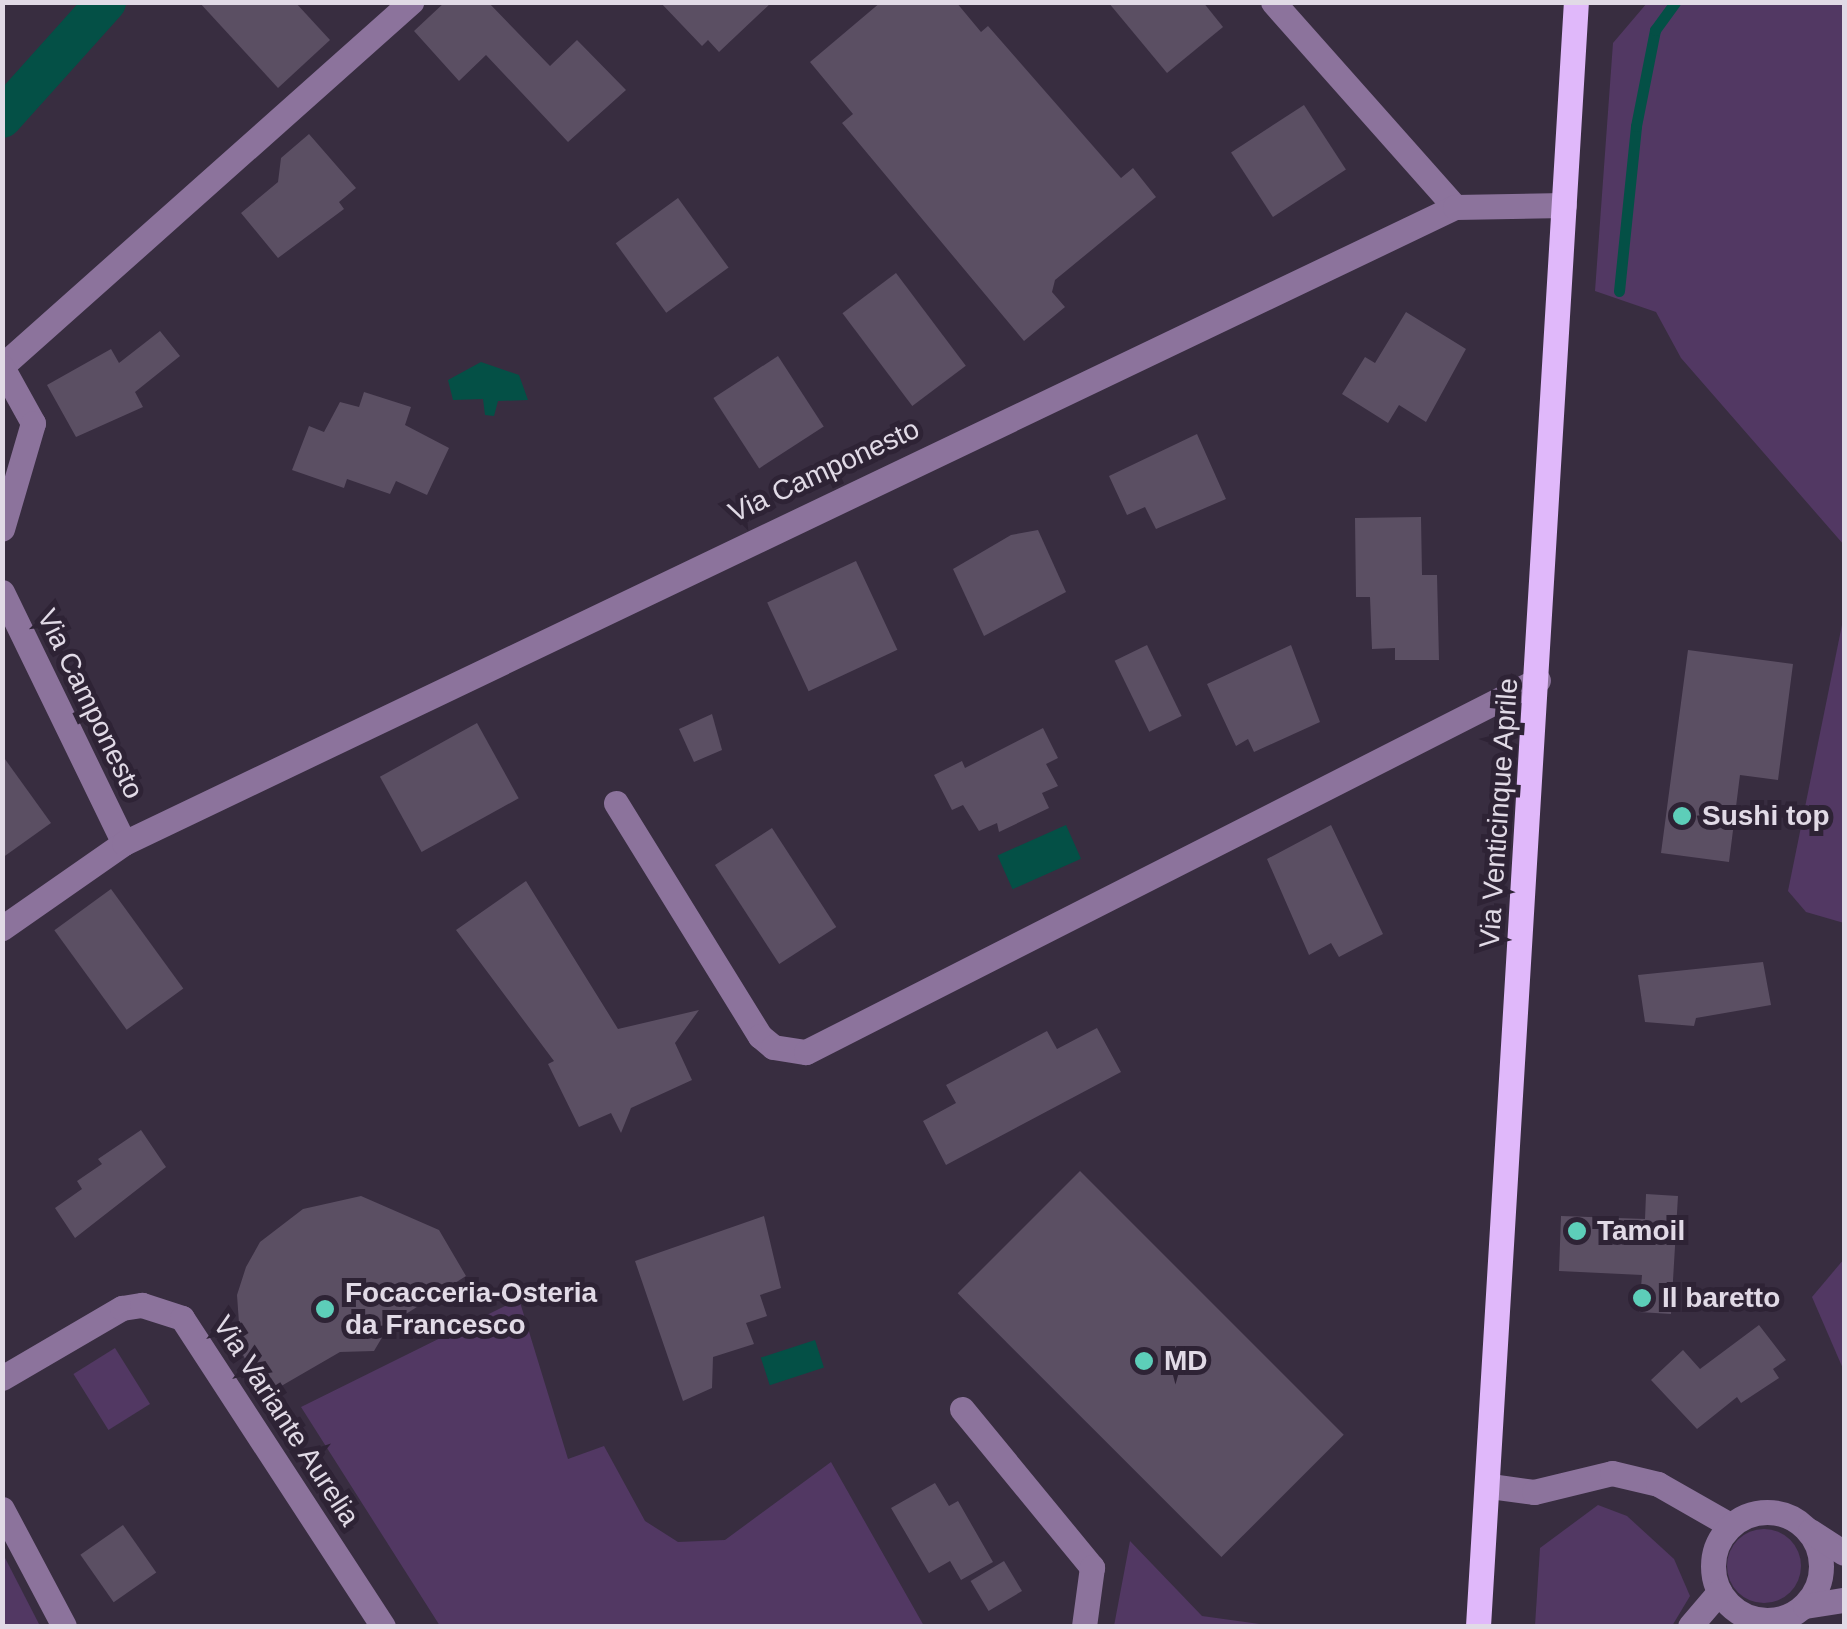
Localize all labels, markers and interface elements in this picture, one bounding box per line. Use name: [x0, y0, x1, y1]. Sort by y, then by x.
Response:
street label: Via Camponesto: [723, 412, 925, 530]
street label: Via Camponesto: [30, 604, 150, 804]
street label: Via Venticinque Aprile: [1473, 676, 1525, 950]
place label: Sushi top: [1702, 799, 1830, 833]
marker: Sushi top: [1671, 805, 1693, 827]
place label: Tamoil: [1597, 1214, 1685, 1248]
marker: Tamoil: [1566, 1220, 1588, 1242]
place label: Focacceria-Osteria da Francesco: [345, 1276, 597, 1342]
place label: Il baretto: [1662, 1281, 1780, 1315]
marker: Il baretto: [1631, 1287, 1653, 1309]
marker: Focacceria-Osteria da Francesco: [314, 1298, 336, 1320]
street label: Via Variante Aurelia: [205, 1309, 367, 1533]
place label: MD: [1164, 1344, 1208, 1378]
marker: MD: [1133, 1350, 1155, 1372]

